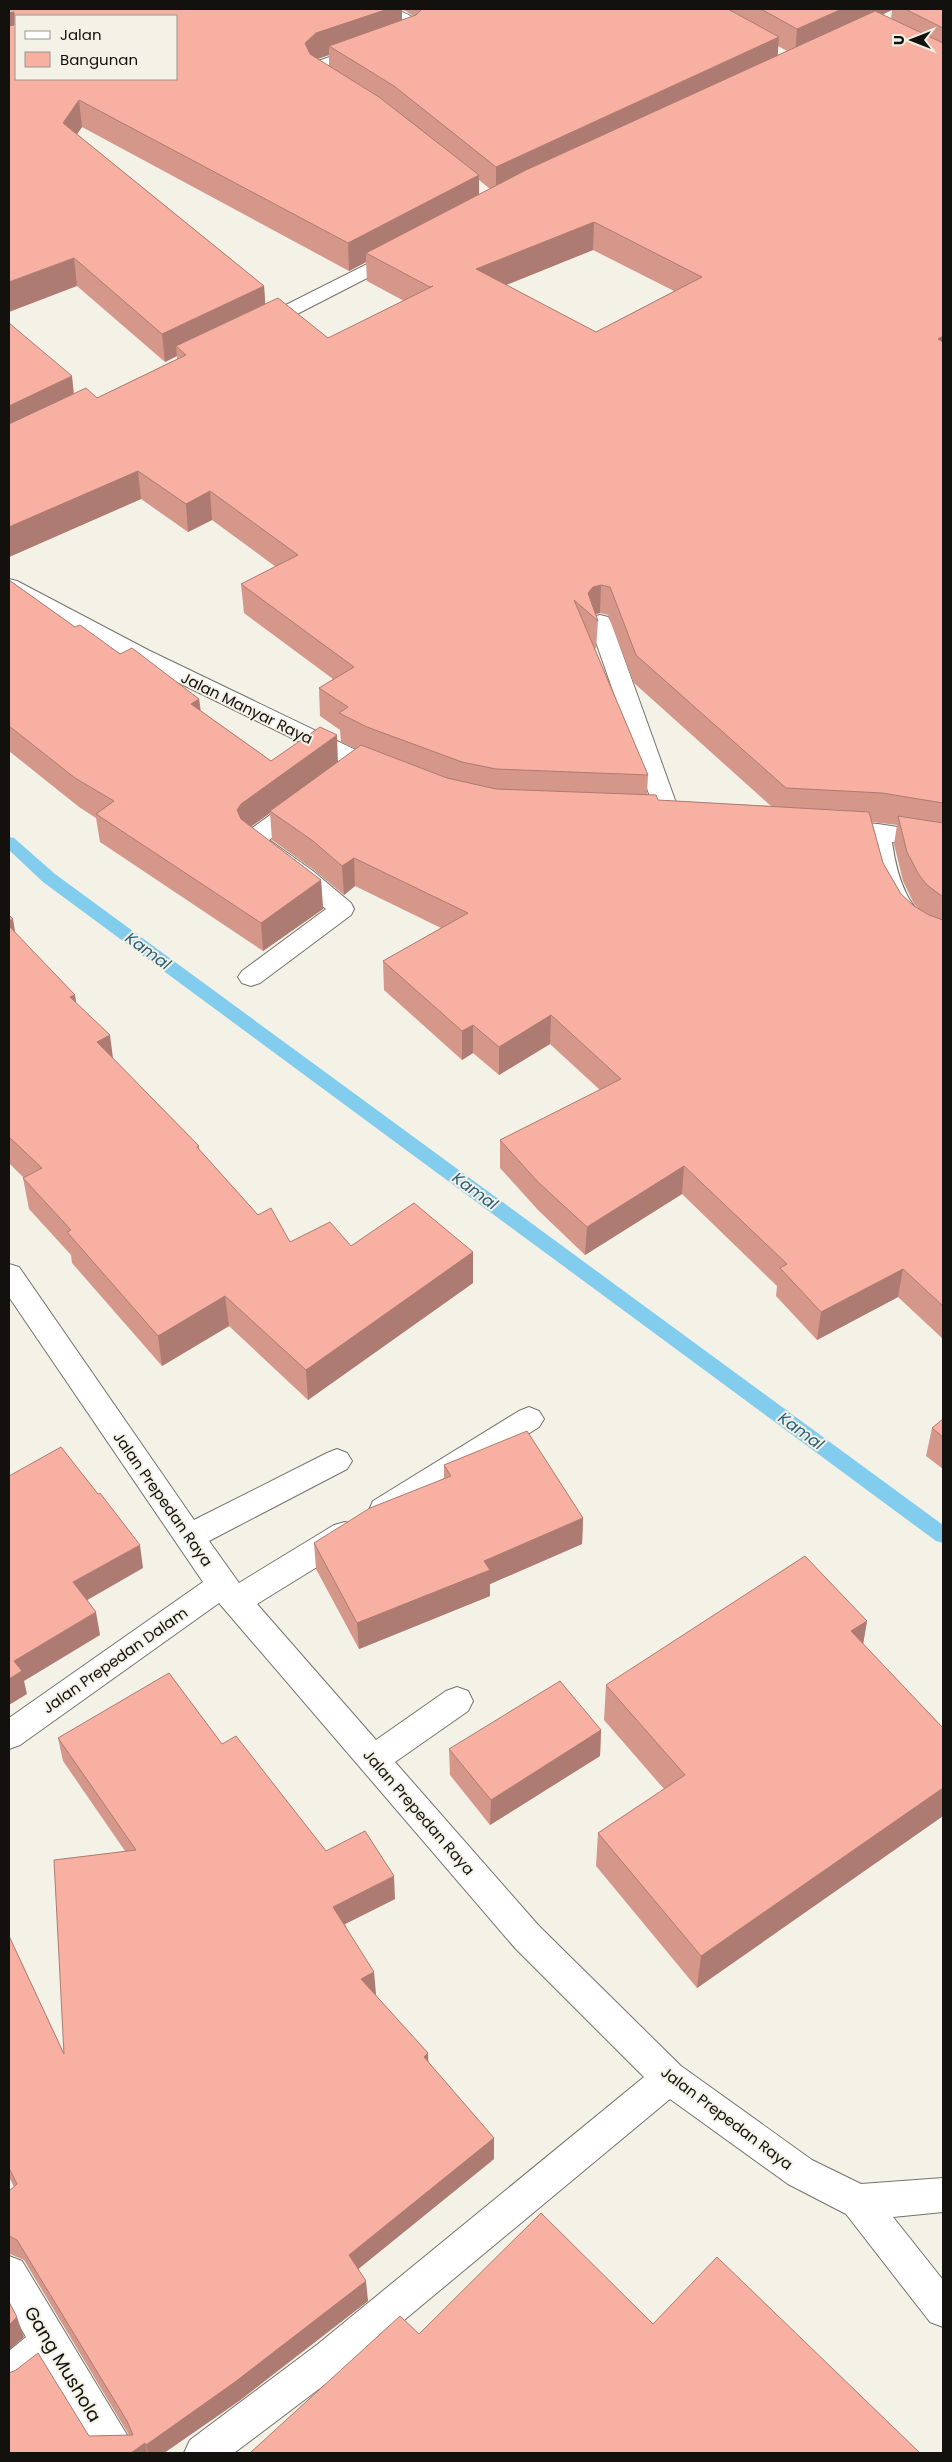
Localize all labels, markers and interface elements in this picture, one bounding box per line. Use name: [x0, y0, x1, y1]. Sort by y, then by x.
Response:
legend: [15, 15, 178, 80]
north arrow: [887, 15, 937, 65]
text: Jalan: [60, 24, 102, 45]
text: U: [889, 35, 909, 45]
text: Bangunan: [60, 49, 138, 70]
street label: Jalan Manyar Raya: [178, 667, 316, 749]
water label: Kamal: [120, 927, 176, 976]
water label: Kamal: [447, 1167, 503, 1216]
water label: Kamal: [773, 1407, 829, 1456]
street label: Jalan Prepedan Raya: [108, 1427, 218, 1571]
street label: Jalan Prepedan Dalam: [38, 1602, 192, 1718]
street label: Jalan Prepedan Raya: [358, 1745, 480, 1879]
street label: Jalan Prepedan Raya: [657, 2061, 797, 2175]
street label: Gang Mushola: [19, 2302, 107, 2426]

